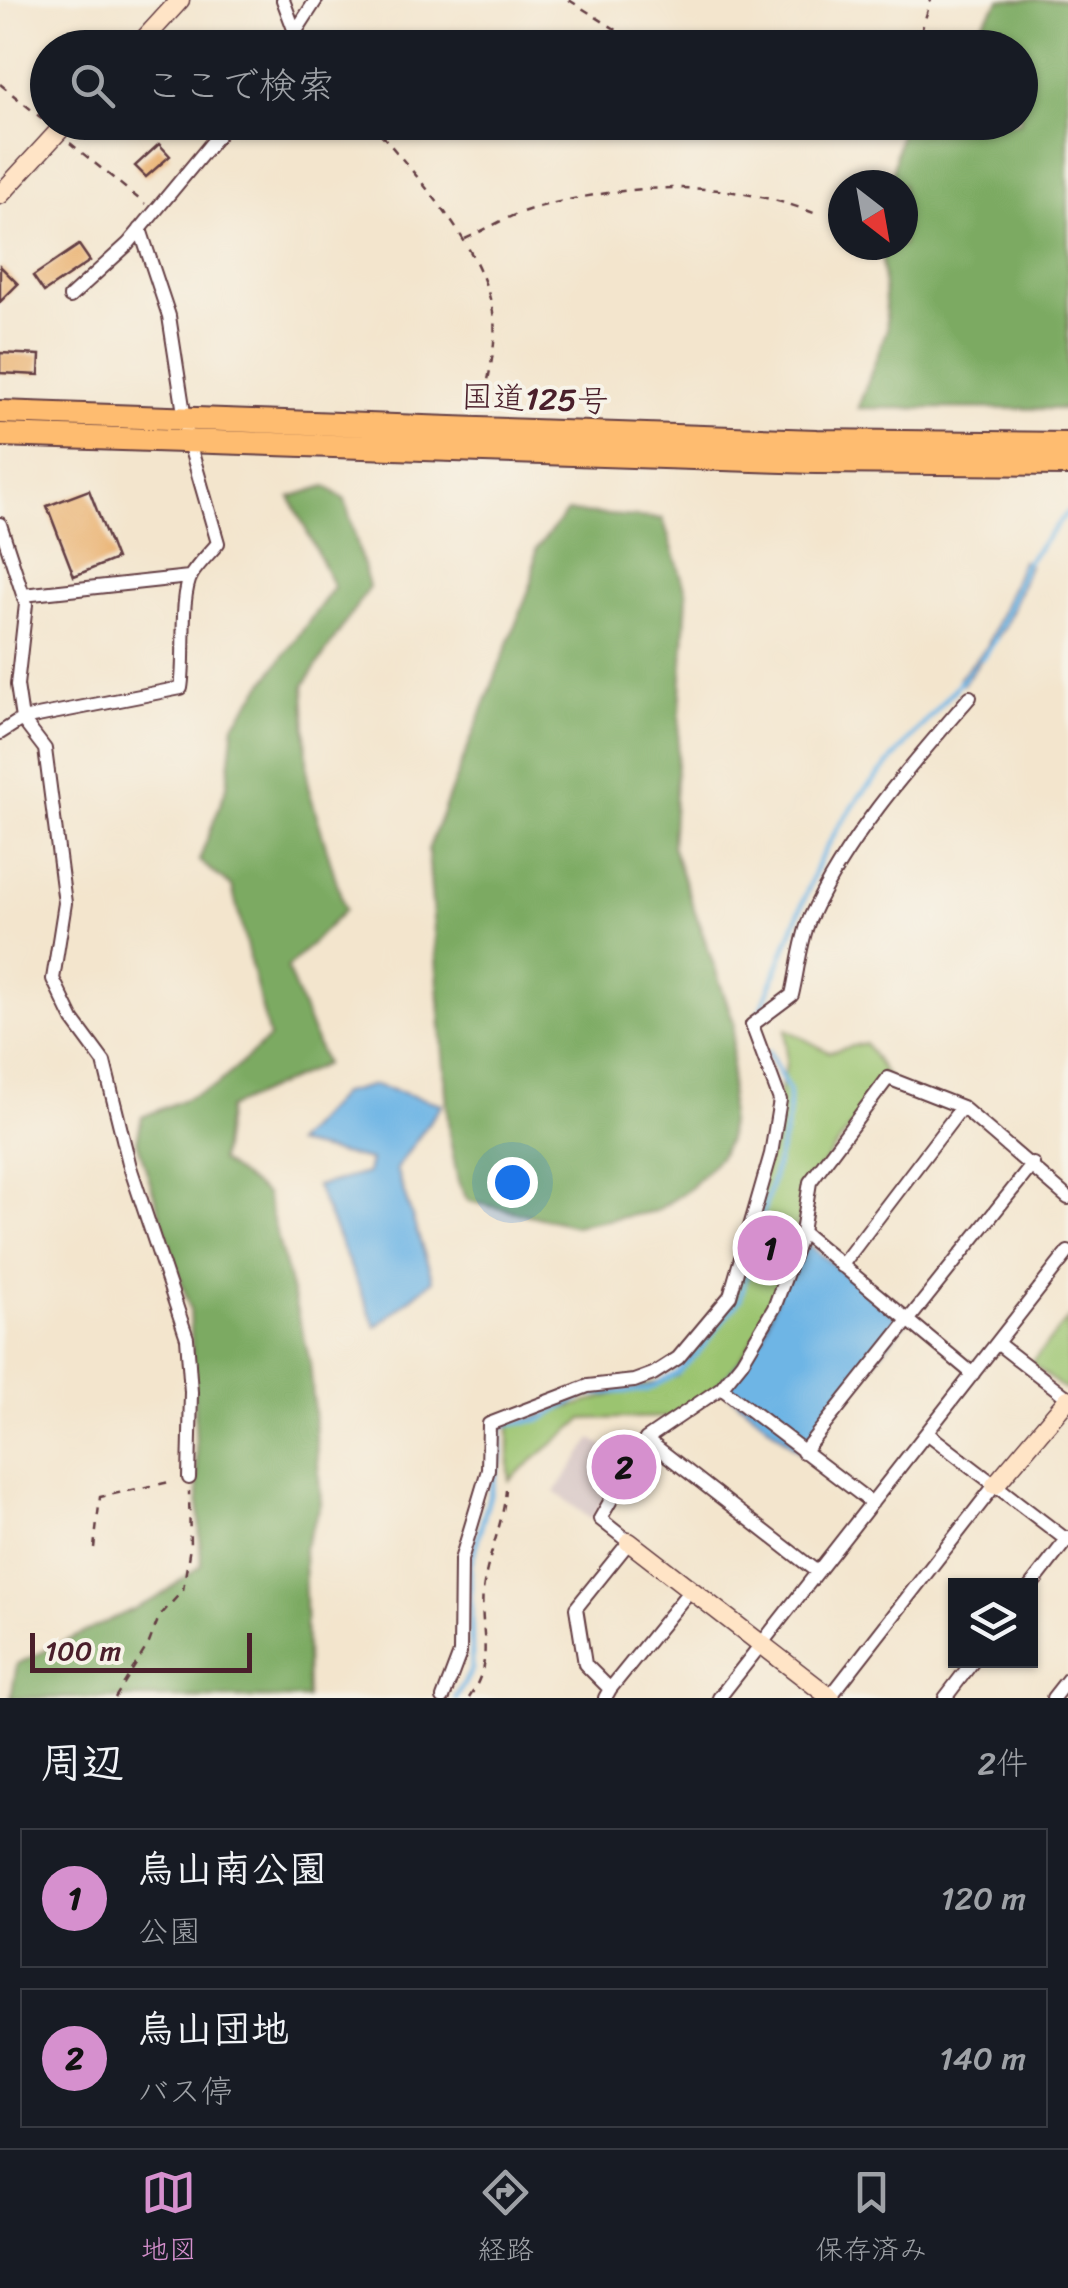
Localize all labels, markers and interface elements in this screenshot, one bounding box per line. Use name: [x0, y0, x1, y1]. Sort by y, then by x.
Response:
search box: [30, 30, 1038, 140]
text: ここで検索: [145, 52, 335, 119]
icon: search: [65, 58, 120, 113]
north arrow: [828, 170, 918, 260]
street label: 国道125号: [460, 368, 610, 430]
your location: [487, 1157, 538, 1208]
pin: 1: [738, 1210, 802, 1286]
pin: 2: [592, 1430, 656, 1504]
map controls: [948, 1578, 1038, 1668]
button: layers: [948, 1578, 1038, 1668]
text: 100 m: [45, 1626, 121, 1675]
scale bar: [30, 1628, 252, 1672]
text: 周辺: [40, 1726, 124, 1800]
text: 2件: [978, 1735, 1028, 1792]
text: 烏山南公園: [137, 1836, 327, 1903]
text: 1: [68, 1870, 81, 1927]
text: 120 m: [941, 1870, 1026, 1927]
text: 公園: [137, 1903, 201, 1960]
text: 烏山団地: [137, 1996, 289, 2063]
text: 2: [65, 2030, 84, 2087]
text: 140 m: [939, 2030, 1026, 2087]
text: バス停: [137, 2063, 233, 2120]
tab: 地図: [141, 2165, 197, 2274]
tab: 経路: [478, 2165, 534, 2274]
tab: 保存済み: [815, 2165, 927, 2274]

